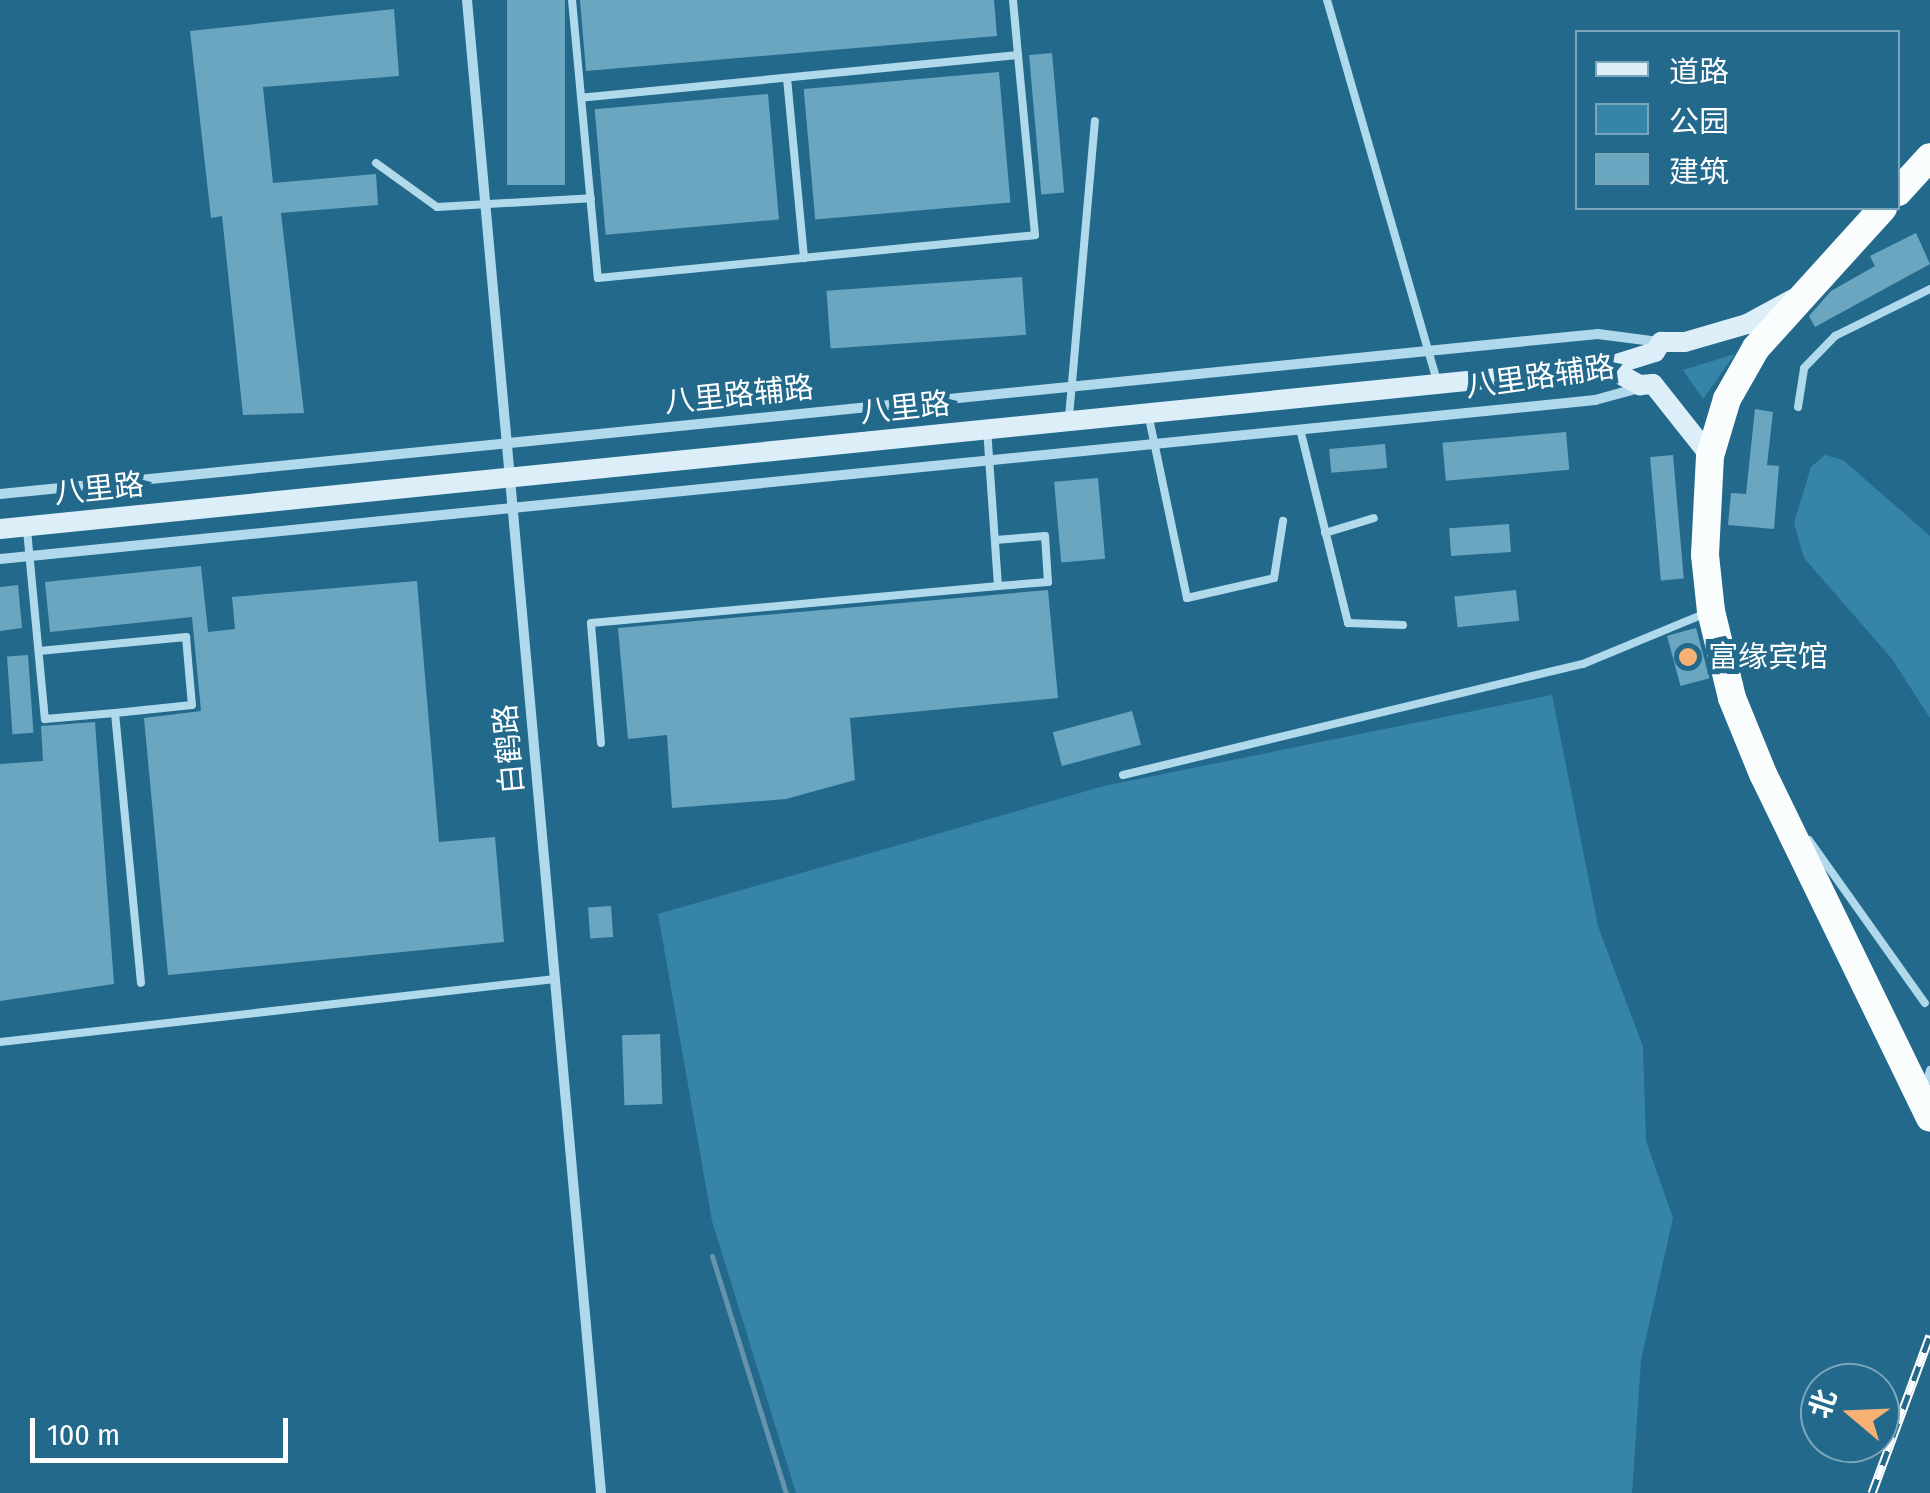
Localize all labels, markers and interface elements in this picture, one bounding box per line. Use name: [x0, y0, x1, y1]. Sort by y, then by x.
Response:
legend: [1575, 30, 1900, 210]
text: 道路: [1669, 54, 1729, 90]
text: 公园: [1669, 104, 1729, 140]
text: 建筑: [1669, 154, 1729, 190]
street label: 八里路辅路: [1463, 349, 1617, 405]
street label: 八里路辅路: [663, 369, 815, 421]
street label: 八里路: [858, 385, 952, 431]
street label: 八里路: [52, 466, 146, 512]
place label: 富缘宾馆: [1708, 639, 1828, 675]
marker: 富缘宾馆: [1677, 646, 1699, 668]
street label: 白鹤路: [487, 703, 531, 795]
north arrow: [1800, 1363, 1900, 1463]
text: 北: [1803, 1385, 1843, 1422]
scale bar: [35, 1398, 292, 1460]
text: 100 m: [47, 1417, 120, 1453]

